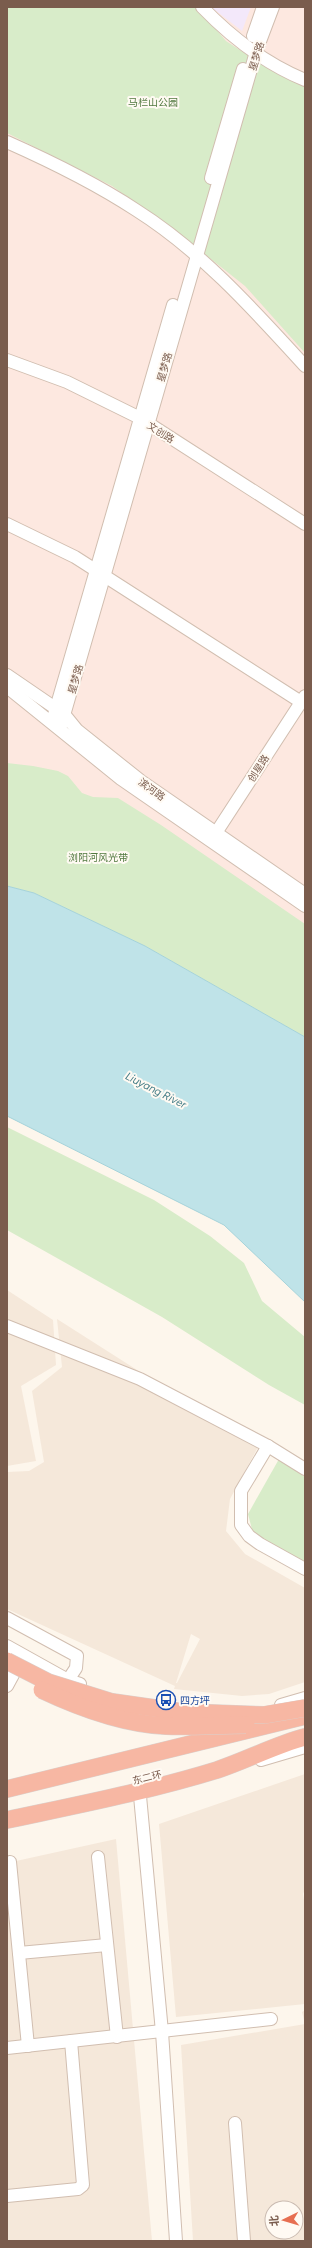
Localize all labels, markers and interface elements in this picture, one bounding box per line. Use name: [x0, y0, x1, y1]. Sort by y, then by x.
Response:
street label: 星梦路: [246, 40, 267, 72]
park label: 马栏山公园: [128, 96, 178, 109]
street label: 星梦路: [154, 351, 175, 383]
street label: 文创路: [145, 419, 177, 446]
street label: 星梦路: [65, 663, 86, 695]
street label: 创星路: [245, 752, 272, 784]
street label: 滨河路: [136, 775, 168, 803]
park label: 浏阳河风光带: [68, 851, 128, 864]
water label: Liuyang River: [123, 1070, 190, 1112]
bus stop icon: 四方坪: [155, 1689, 177, 1711]
place label: 四方坪: [180, 1694, 210, 1707]
street label: 东二环: [131, 1768, 163, 1787]
north arrow: [264, 2200, 304, 2240]
text: 北: [268, 2215, 281, 2227]

